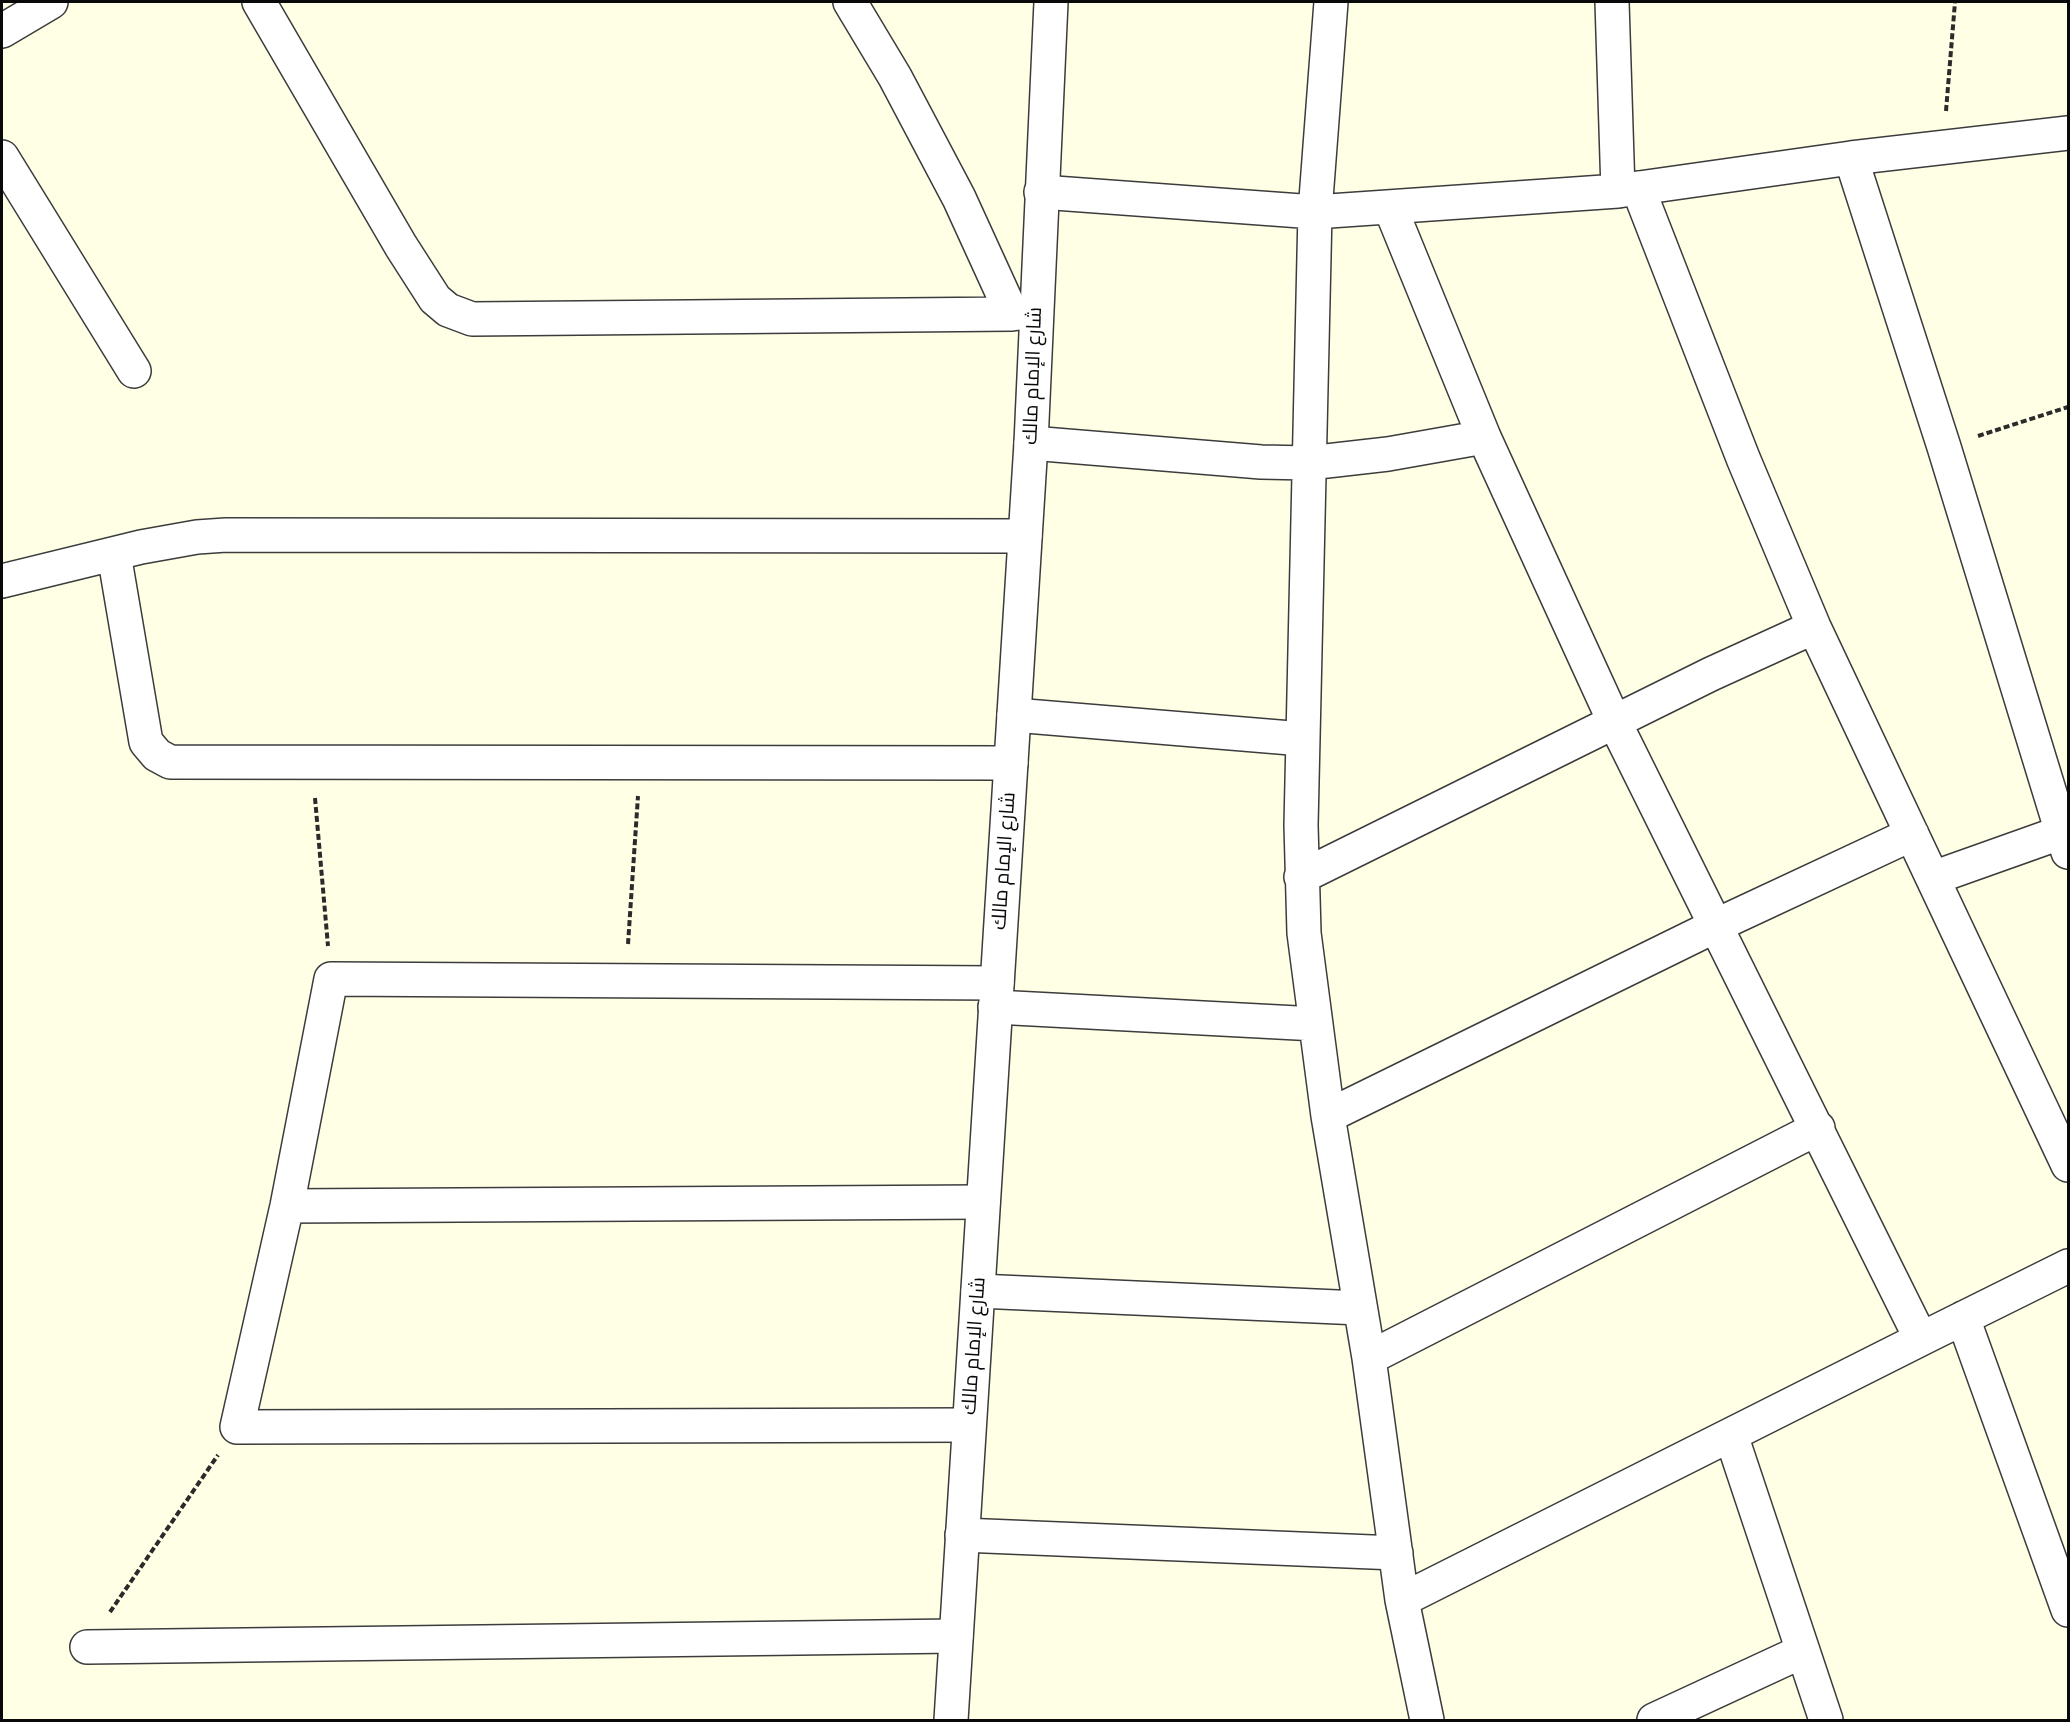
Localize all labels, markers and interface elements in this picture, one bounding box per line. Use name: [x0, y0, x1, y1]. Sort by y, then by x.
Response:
street label: شارع الإمام مالك: [1019, 307, 1047, 445]
street label: شارع الإمام مالك: [987, 791, 1021, 931]
street label: شارع الإمام مالك: [957, 1276, 991, 1416]

